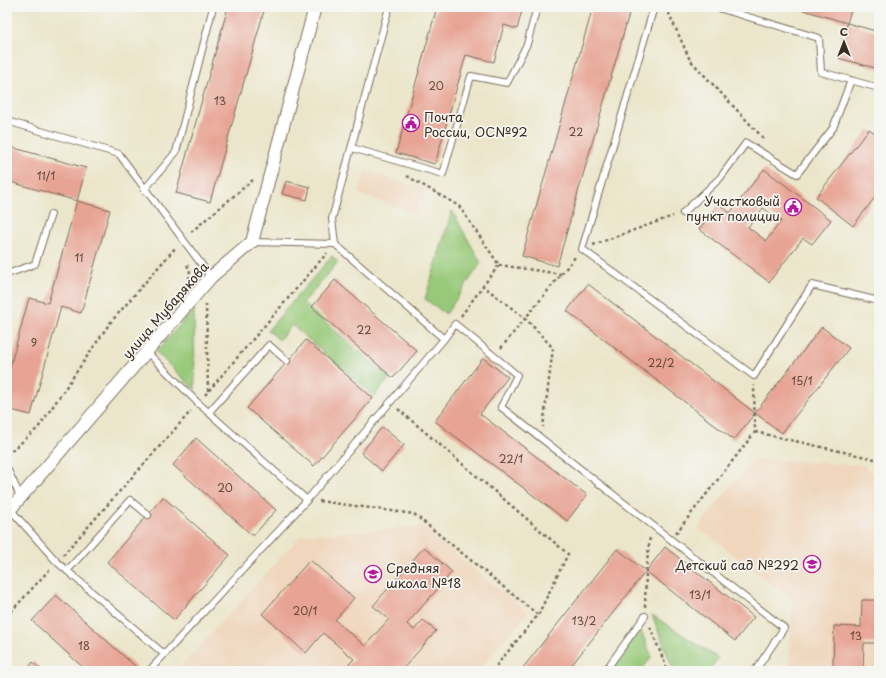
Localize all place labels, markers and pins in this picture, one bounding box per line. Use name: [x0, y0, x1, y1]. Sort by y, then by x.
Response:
place label: Почта России, ОС№92: [424, 107, 528, 141]
public building icon: Почта России, ОС№92: [401, 113, 421, 133]
place label: Участковый пункт полиции: [686, 191, 780, 225]
public building icon: Участковый пункт полиции: [783, 197, 803, 217]
school or university icon: Детский сад №292: [802, 554, 822, 574]
place label: Детский сад №292: [675, 555, 799, 574]
place label: Средняя школа №18: [386, 558, 461, 592]
school or university icon: Средняя школа №18: [363, 564, 383, 584]

